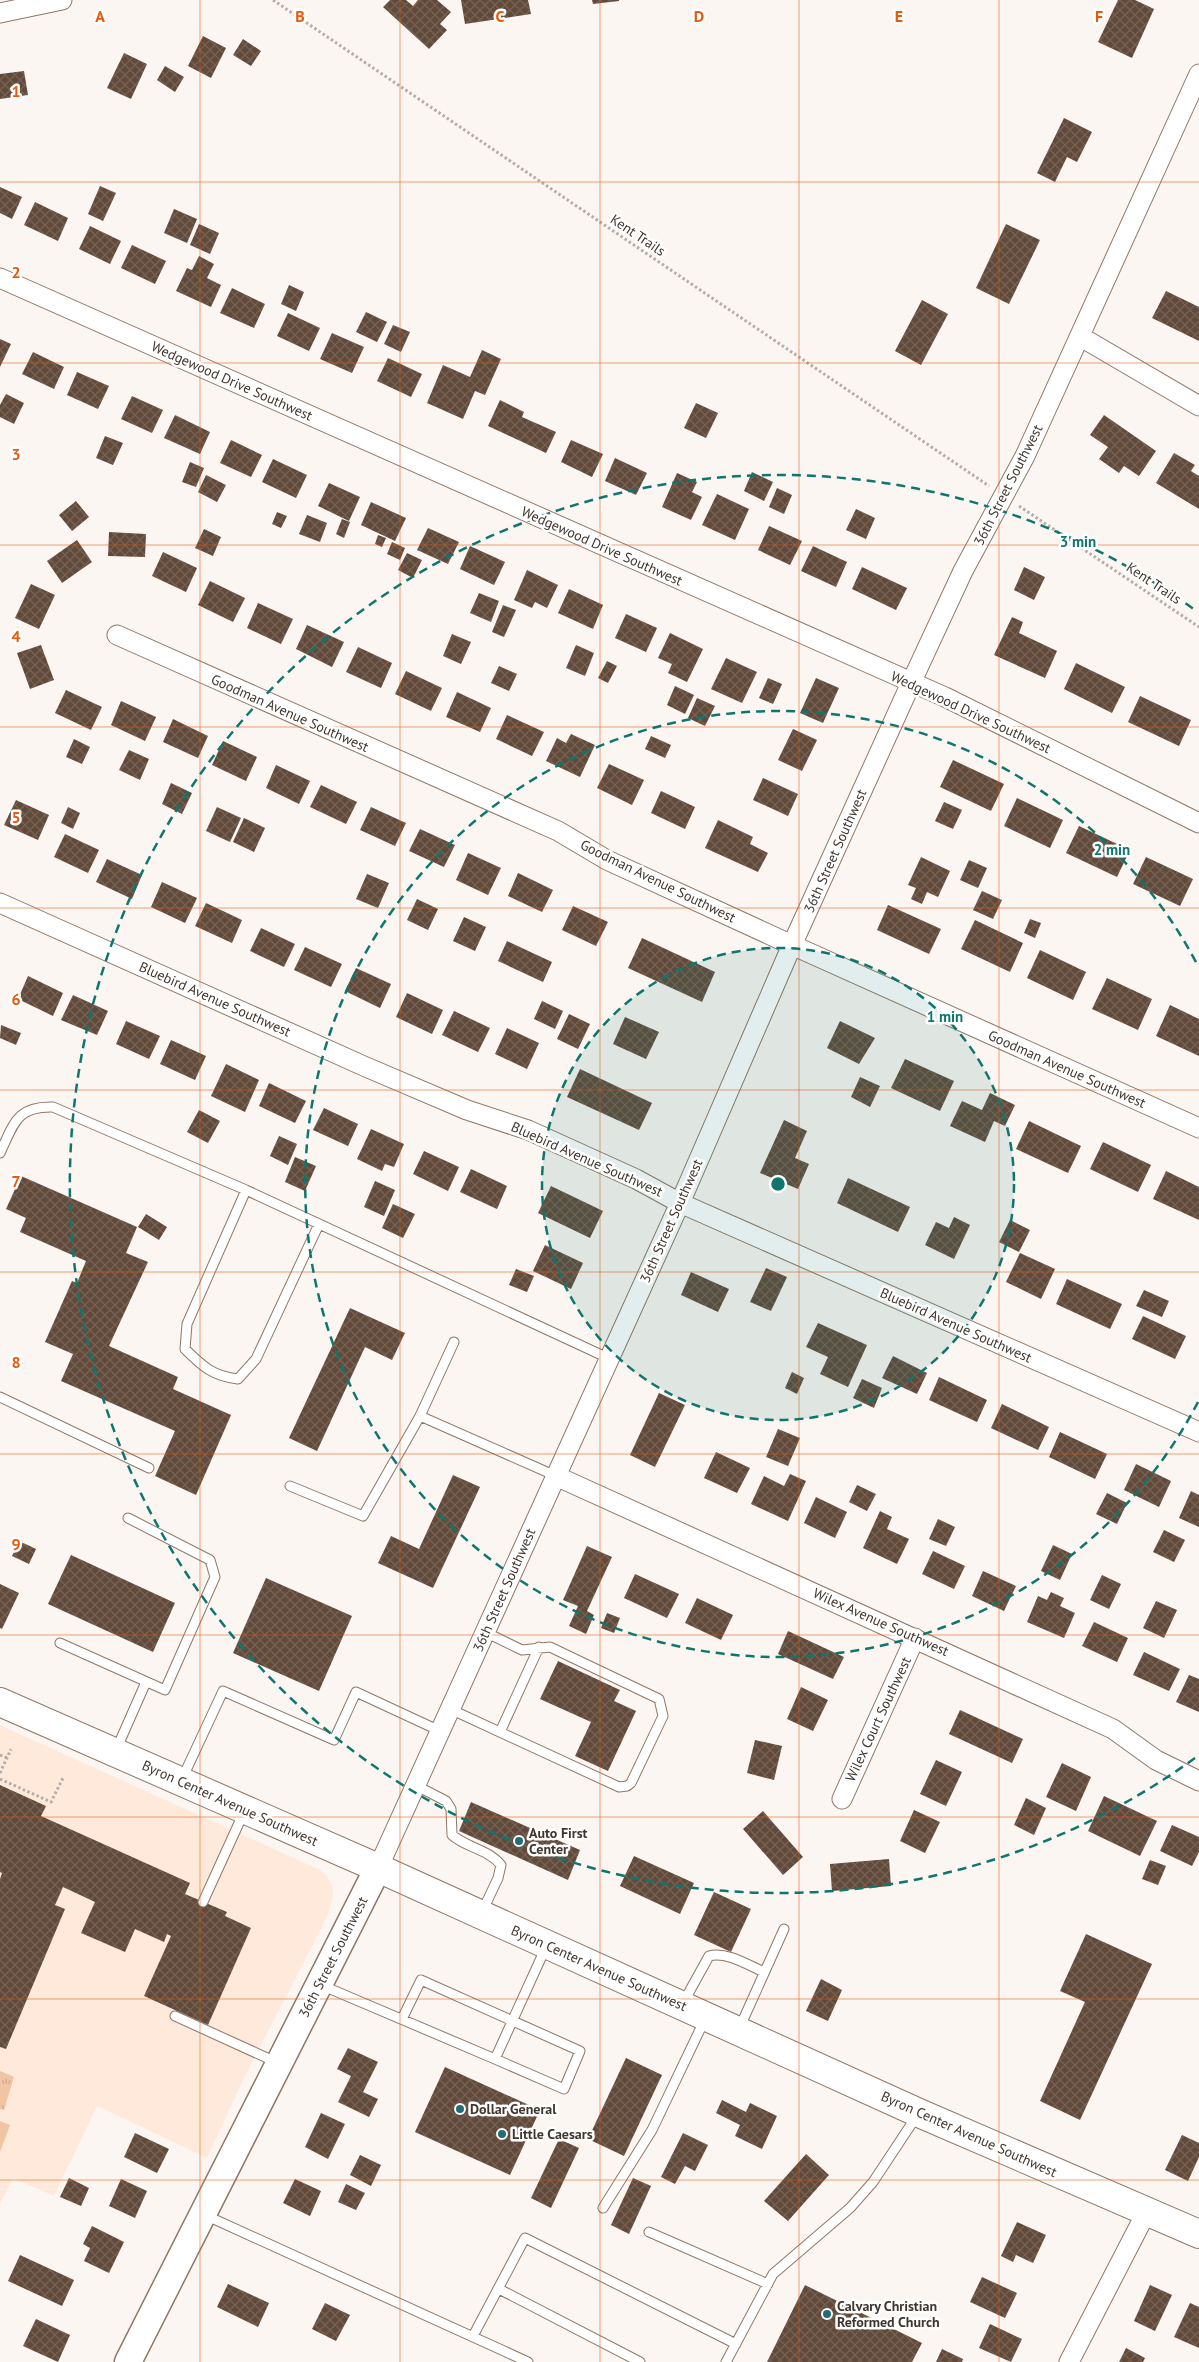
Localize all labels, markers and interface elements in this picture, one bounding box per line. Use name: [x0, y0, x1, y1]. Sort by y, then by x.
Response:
text: A: [95, 6, 105, 26]
text: B: [295, 6, 305, 26]
text: C: [496, 6, 505, 26]
text: D: [694, 6, 704, 26]
text: E: [895, 6, 903, 26]
text: F: [1095, 6, 1103, 26]
text: 1: [11, 81, 21, 101]
street label: Kent Trails: [607, 210, 669, 260]
text: 2: [11, 262, 21, 282]
street label: Wedgewood Drive Southwest: [149, 337, 316, 425]
street label: 36th Street Southwest: [970, 421, 1046, 549]
text: 3: [11, 444, 21, 464]
street label: Wedgewood Drive Southwest: [519, 502, 686, 590]
text: 3 min: [1060, 532, 1096, 551]
street label: Kent Trails: [1123, 558, 1185, 608]
text: 4: [11, 626, 21, 646]
street label: Wedgewood Drive Southwest: [888, 667, 1054, 757]
street label: Goodman Avenue Southwest: [208, 670, 372, 756]
street label: 36th Street Southwest: [800, 786, 871, 916]
text: 5: [11, 807, 21, 827]
street label: Goodman Avenue Southwest: [577, 836, 739, 927]
text: 2 min: [1094, 840, 1130, 859]
street label: Bluebird Avenue Southwest: [136, 957, 294, 1041]
text: 6: [11, 989, 21, 1009]
text: 1 min: [927, 1007, 963, 1026]
street label: Goodman Avenue Southwest: [985, 1026, 1149, 1112]
street label: Bluebird Avenue Southwest: [508, 1117, 666, 1201]
street label: 36th Street Southwest: [636, 1156, 707, 1286]
text: 7: [11, 1171, 21, 1191]
centre of rings: [769, 1175, 787, 1193]
street label: Bluebird Avenue Southwest: [877, 1283, 1035, 1367]
text: 8: [11, 1352, 21, 1372]
street label: 36th Street Southwest: [469, 1525, 540, 1655]
text: 9: [11, 1534, 21, 1554]
street label: Wilex Avenue Southwest: [810, 1584, 952, 1660]
street label: Wilex Court Southwest: [841, 1653, 915, 1784]
street label: Byron Center Avenue Southwest: [139, 1756, 321, 1850]
place label: Auto First Center: [529, 1824, 588, 1858]
marker: Auto First Center: [513, 1835, 525, 1847]
street label: 36th Street Southwest: [295, 1893, 371, 2021]
street label: Byron Center Avenue Southwest: [508, 1921, 690, 2015]
street label: Byron Center Avenue Southwest: [878, 2087, 1060, 2181]
place label: Dollar General: [470, 2100, 557, 2118]
marker: Dollar General: [454, 2103, 466, 2115]
place label: Little Caesars: [512, 2125, 593, 2143]
marker: Little Caesars: [496, 2128, 508, 2140]
place label: Calvary Christian Reformed Church: [837, 2297, 940, 2331]
marker: Calvary Christian Reformed Church: [821, 2308, 833, 2320]

